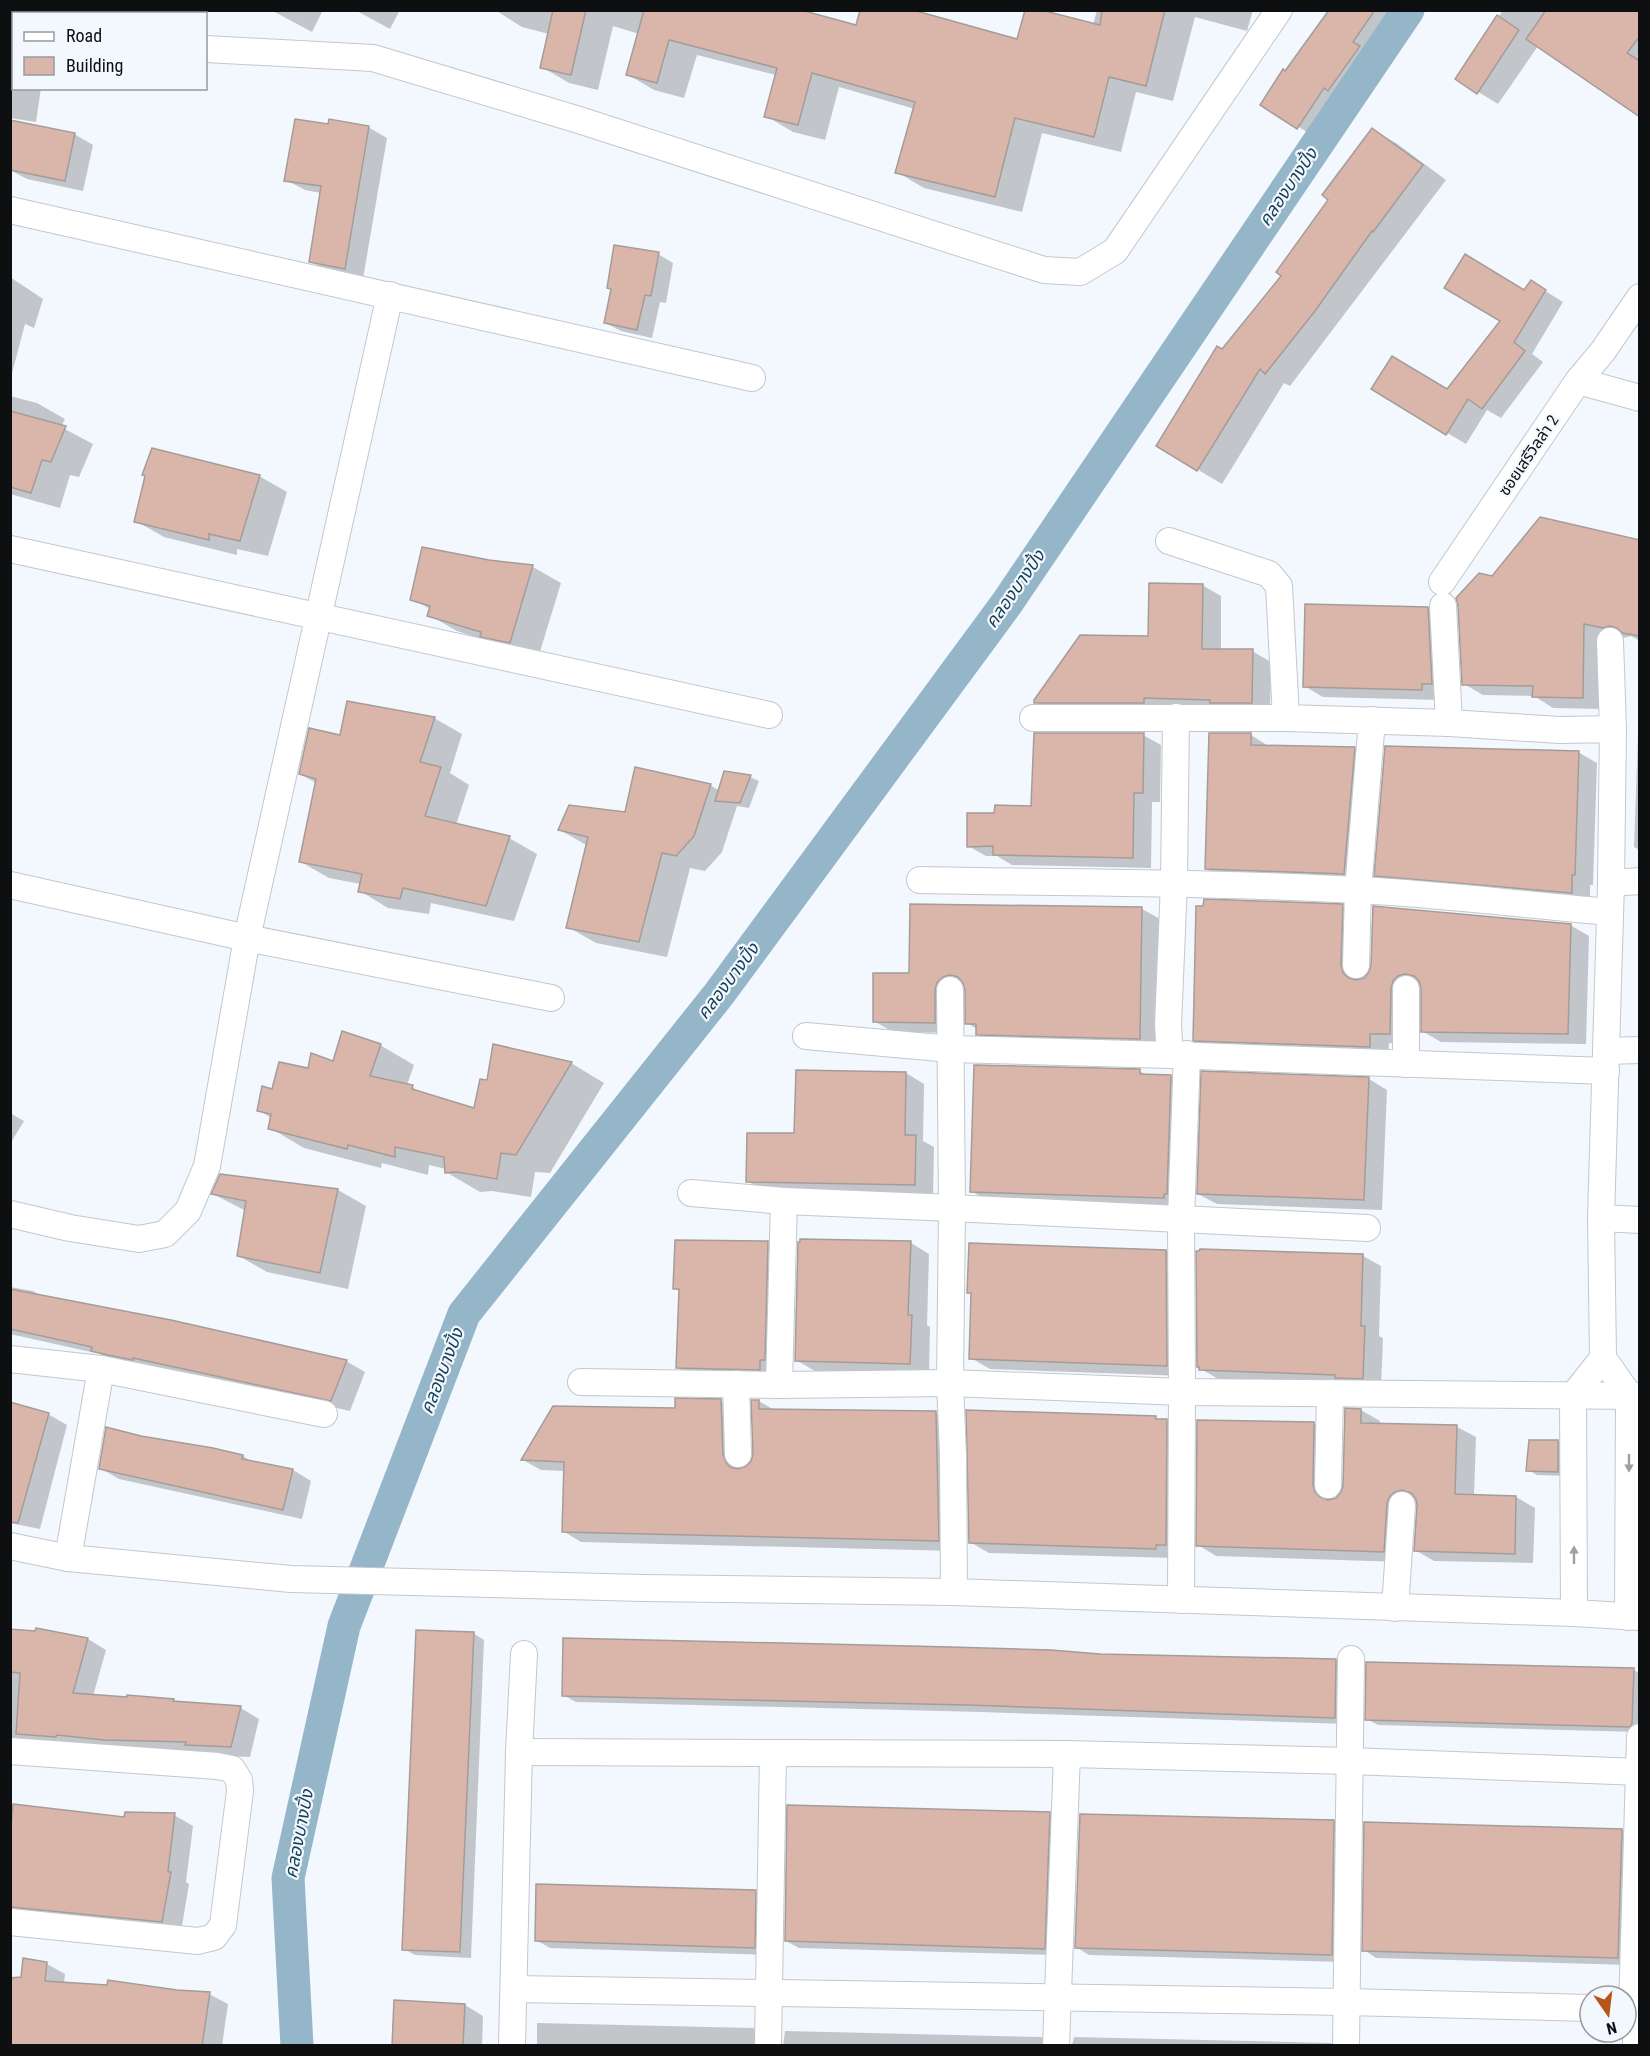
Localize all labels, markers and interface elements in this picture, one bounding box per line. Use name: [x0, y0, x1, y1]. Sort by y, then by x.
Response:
legend: [12, 12, 207, 90]
text: Road: [66, 25, 102, 46]
text: Building: [66, 55, 123, 76]
water label: คลองบางปิ้ง: [1253, 142, 1322, 230]
street label: ซอยเสรีวิลล่า 2: [1494, 411, 1562, 499]
water label: คลองบางปิ้ง: [979, 544, 1050, 631]
water label: คลองบางปิ้ง: [691, 937, 764, 1023]
water label: คลองบางปิ้ง: [415, 1324, 468, 1416]
one-way arrow: [1624, 1453, 1634, 1472]
one-way arrow: [1569, 1545, 1578, 1564]
water label: คลองบางปิ้ง: [279, 1786, 318, 1880]
north arrow: [1578, 1984, 1638, 2044]
text: N: [1604, 2018, 1619, 2038]

